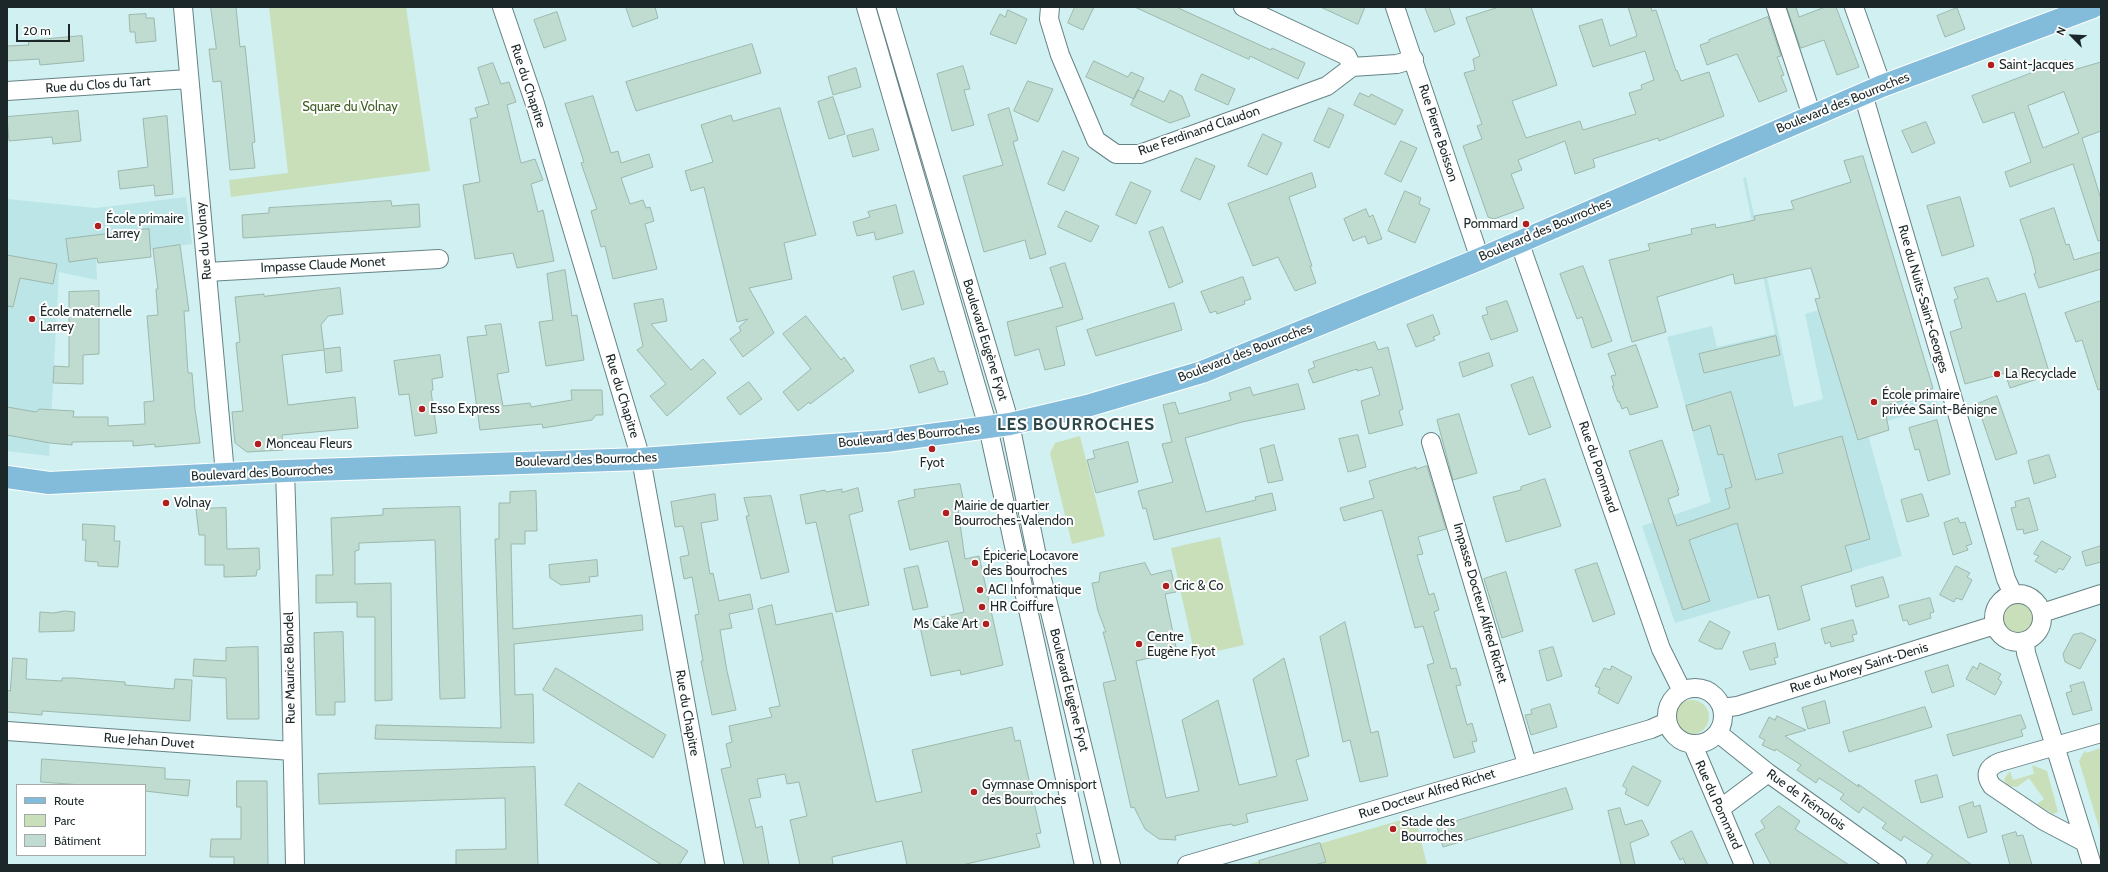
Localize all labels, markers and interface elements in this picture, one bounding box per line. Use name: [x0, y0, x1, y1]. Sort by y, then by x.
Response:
scale bar: [18, 16, 72, 42]
north arrow: [2052, 16, 2092, 56]
text: 20 m: [23, 23, 51, 38]
text: N: [2053, 25, 2069, 38]
street label: Rue du Chapitre: [507, 42, 549, 130]
place label: Saint-Jacques: [1999, 57, 2074, 73]
marker: Saint-Jacques: [1986, 60, 1996, 70]
street label: Boulevard des Bourroches: [1774, 69, 1912, 137]
street label: Rue du Clos du Tart: [45, 74, 151, 96]
street label: Rue Pierre Boisson: [1415, 82, 1461, 184]
park label: Square du Volnay: [302, 99, 398, 115]
street label: Rue Ferdinand Claudon: [1136, 103, 1262, 159]
street label: Boulevard des Bourroches: [1477, 195, 1613, 265]
street label: Rue du Volnay: [193, 201, 215, 281]
place label: École primaire Larrey: [106, 211, 184, 242]
place label: Pommard: [1463, 216, 1518, 232]
marker: Pommard: [1521, 219, 1531, 229]
marker: École primaire Larrey: [93, 221, 103, 231]
street label: Rue du Nuits-Saint-Georges: [1894, 223, 1952, 375]
street label: Impasse Claude Monet: [260, 254, 386, 276]
street label: Boulevard Eugène Fyot: [959, 277, 1011, 403]
place label: École maternelle Larrey: [40, 304, 132, 335]
marker: École maternelle Larrey: [27, 314, 37, 324]
street label: Boulevard des Bourroches: [1176, 320, 1314, 386]
street label: Rue du Chapitre: [602, 352, 642, 440]
place label: La Recyclade: [2005, 366, 2076, 382]
marker: La Recyclade: [1992, 369, 2002, 379]
place label: École primaire privée Saint-Bénigne: [1882, 387, 1997, 418]
marker: École primaire privée Saint-Bénigne: [1869, 397, 1879, 407]
place label: Esso Express: [430, 401, 500, 417]
marker: Esso Express: [417, 404, 427, 414]
district label: LES BOURROCHES: [997, 415, 1155, 435]
street label: Rue du Pommard: [1575, 419, 1621, 515]
street label: Boulevard des Bourroches: [838, 421, 980, 451]
place label: Monceau Fleurs: [266, 436, 352, 452]
marker: Monceau Fleurs: [253, 439, 263, 449]
marker: Fyot: [927, 444, 937, 454]
street label: Boulevard des Bourroches: [515, 450, 657, 470]
place label: Fyot: [920, 455, 944, 471]
street label: Boulevard des Bourroches: [191, 461, 333, 485]
place label: Volnay: [174, 495, 211, 511]
marker: Volnay: [161, 498, 171, 508]
place label: Mairie de quartier Bourroches-Valendon: [954, 498, 1073, 529]
marker: Mairie de quartier Bourroches-Valendon: [941, 508, 951, 518]
street label: Impasse Docteur Alfred Richet: [1450, 521, 1510, 685]
place label: Épicerie Locavore des Bourroches: [983, 548, 1078, 579]
marker: Épicerie Locavore des Bourroches: [970, 558, 980, 568]
place label: Cric & Co: [1174, 578, 1223, 594]
marker: Cric & Co: [1161, 581, 1171, 591]
place label: ACI Informatique: [988, 582, 1081, 598]
marker: ACI Informatique: [975, 585, 985, 595]
place label: HR Coiffure: [990, 599, 1054, 615]
marker: HR Coiffure: [977, 602, 987, 612]
street label: Rue Maurice Blondel: [281, 612, 299, 724]
place label: Ms Cake Art: [913, 616, 978, 632]
marker: Ms Cake Art: [981, 619, 991, 629]
street label: Boulevard Eugène Fyot: [1046, 627, 1092, 753]
place label: Centre Eugène Fyot: [1147, 629, 1215, 660]
marker: Centre Eugène Fyot: [1134, 639, 1144, 649]
street label: Rue du Morey Saint-Denis: [1788, 640, 1930, 696]
street label: Rue du Chapitre: [672, 669, 702, 757]
street label: Rue Jehan Duvet: [103, 730, 195, 752]
street label: Rue du Pommard: [1691, 758, 1745, 852]
street label: Rue Docteur Alfred Richet: [1357, 766, 1497, 822]
street label: Rue de Trémolois: [1763, 766, 1849, 834]
place label: Gymnase Omnisport des Bourroches: [982, 777, 1097, 808]
legend: [16, 784, 146, 856]
marker: Gymnase Omnisport des Bourroches: [969, 787, 979, 797]
text: Route: [54, 793, 84, 808]
text: Parc: [54, 813, 76, 828]
place label: Stade des Bourroches: [1401, 814, 1463, 845]
marker: Stade des Bourroches: [1388, 824, 1398, 834]
text: Bâtiment: [54, 833, 101, 848]

